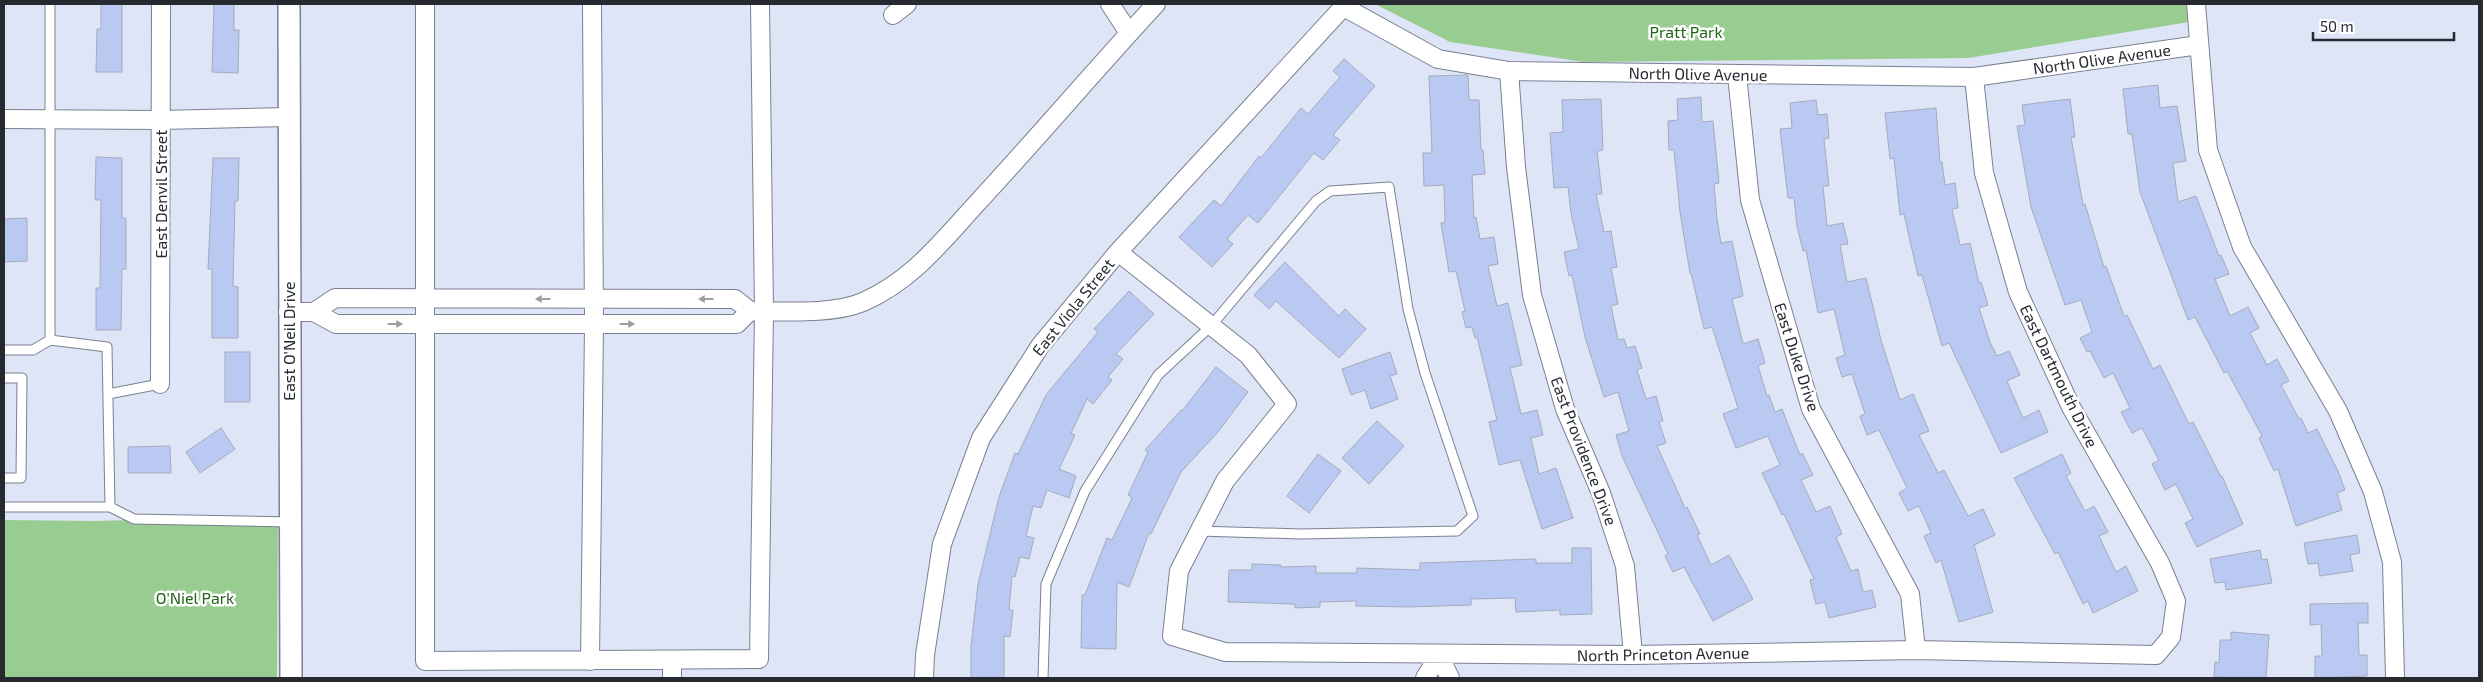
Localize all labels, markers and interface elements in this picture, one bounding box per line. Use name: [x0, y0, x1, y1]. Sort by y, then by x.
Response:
scale bar: [2313, 10, 2454, 42]
text: 50 m: [2320, 17, 2354, 35]
park label: Pratt Park: [1649, 22, 1723, 41]
street label: North Olive Avenue: [2032, 39, 2172, 78]
street label: North Olive Avenue: [1628, 63, 1768, 84]
street label: East Denvil Street: [151, 130, 170, 258]
street label: East Viola Street: [1028, 254, 1118, 359]
street label: East O'Neil Drive: [279, 281, 298, 401]
one-way arrow: [535, 295, 551, 303]
one-way arrow: [698, 295, 714, 303]
street label: East Duke Drive: [1771, 300, 1824, 414]
street label: East Dartmouth Drive: [2017, 301, 2102, 450]
one-way arrow: [387, 320, 403, 328]
one-way arrow: [620, 320, 636, 328]
street label: East Providence Drive: [1547, 374, 1622, 528]
park label: O'Niel Park: [156, 588, 234, 607]
street label: North Princeton Avenue: [1577, 642, 1749, 665]

